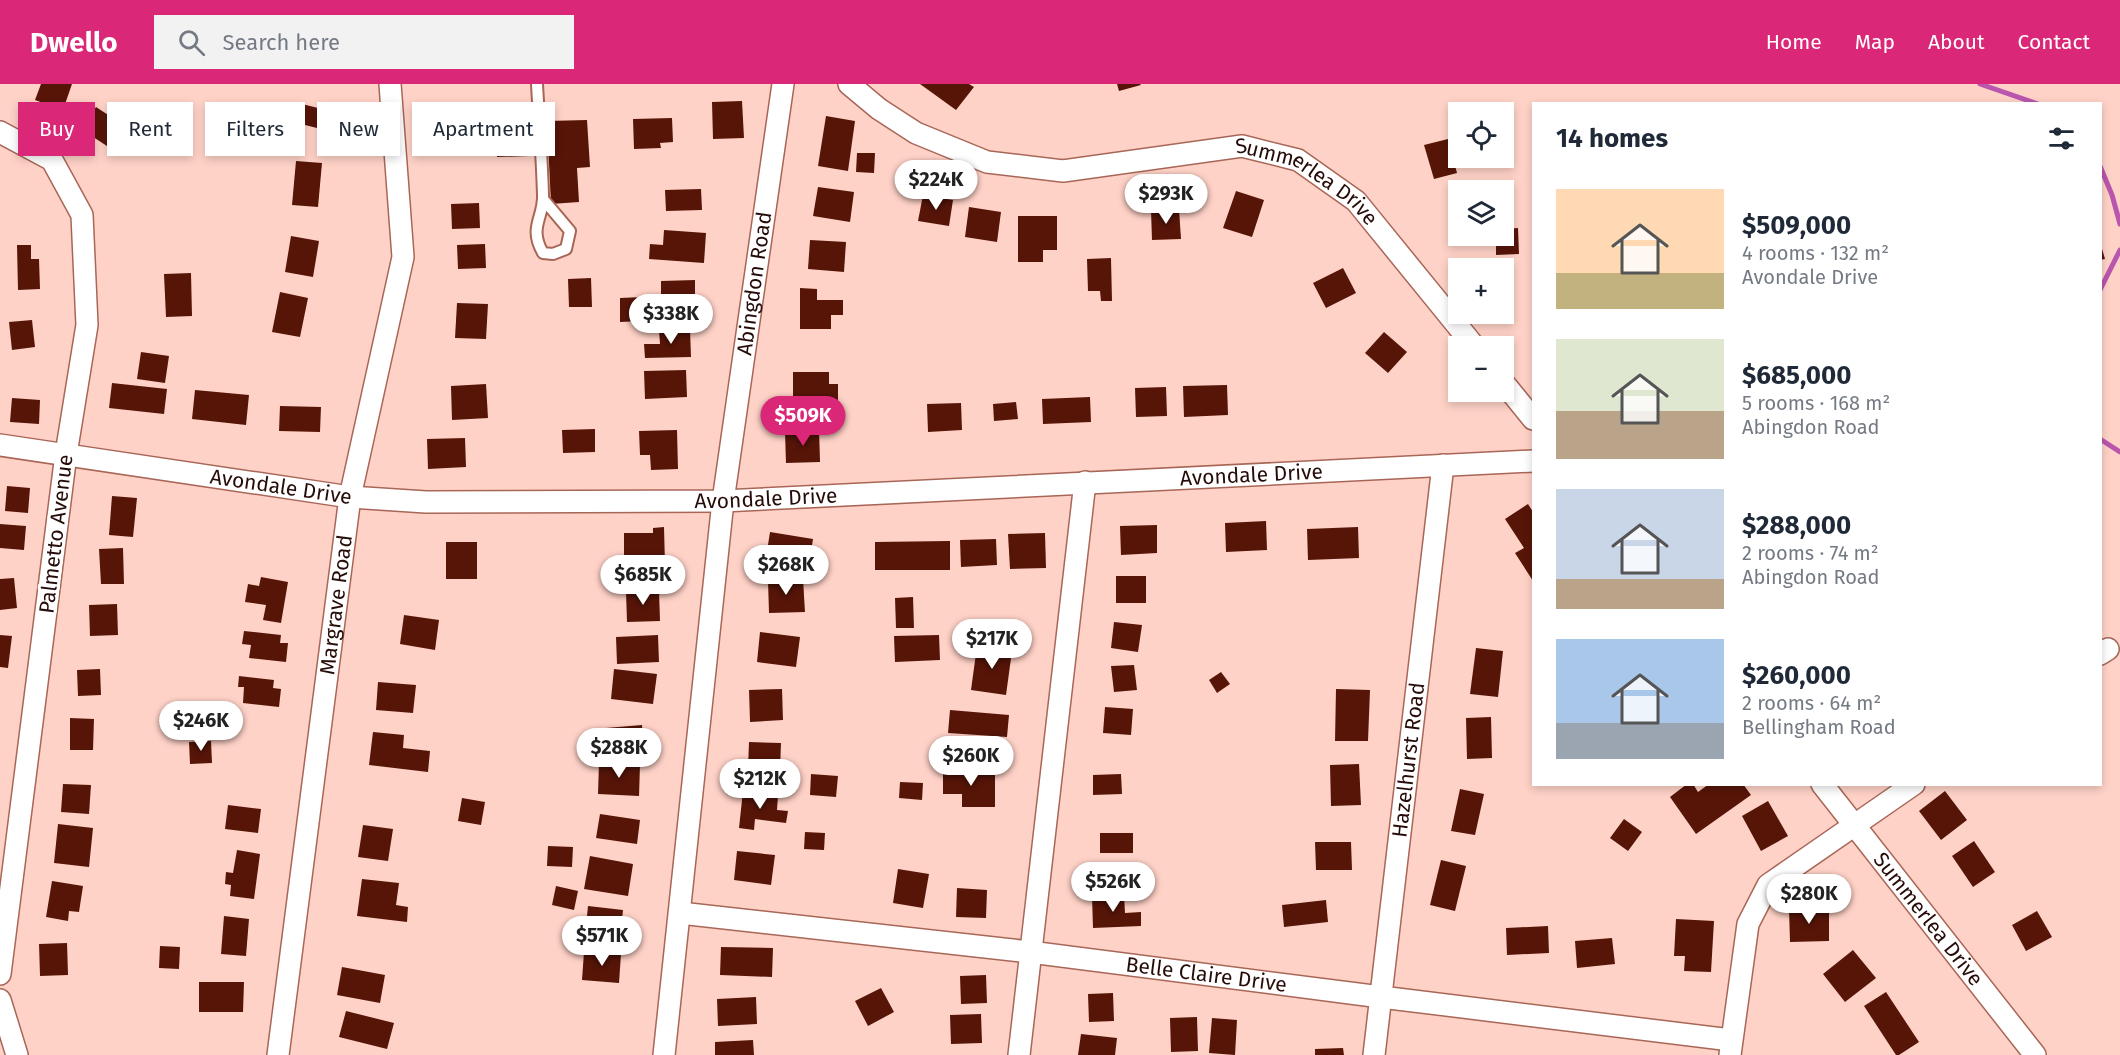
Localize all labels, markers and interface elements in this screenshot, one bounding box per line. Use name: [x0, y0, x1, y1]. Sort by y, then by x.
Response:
search box: [154, 15, 574, 69]
text: Dwello: [30, 26, 118, 59]
icon: search: [175, 26, 208, 59]
text: Search here: [223, 29, 340, 56]
text: Home: [1766, 29, 1822, 55]
text: Map: [1855, 29, 1895, 55]
text: About: [1928, 29, 1985, 55]
text: Contact: [2018, 29, 2090, 55]
chip: Buy: [18, 102, 95, 156]
chip: Rent: [107, 102, 193, 156]
chip: Filters: [205, 102, 305, 156]
chip: New: [317, 102, 400, 156]
chip: Apartment: [412, 102, 555, 156]
map controls: [1448, 102, 1514, 402]
button: locate: [1448, 102, 1514, 168]
icon: filters: [2045, 122, 2078, 155]
text: 14 homes: [1556, 123, 1668, 154]
street label: Summerlea Drive: [1234, 132, 1383, 231]
pin: $224K: [894, 160, 978, 211]
text: $224K: [909, 167, 963, 191]
pin: $293K: [1124, 174, 1208, 225]
button: layers: [1448, 180, 1514, 246]
text: $293K: [1139, 181, 1193, 205]
street label: Abingdon Road: [731, 210, 777, 357]
text: $509,000: [1742, 210, 1851, 241]
icon: home: [1604, 213, 1676, 285]
text: 4 rooms · 132 m²: [1742, 241, 1889, 265]
button: +: [1448, 258, 1514, 324]
text: Avondale Drive: [1742, 265, 1878, 289]
pin: $338K: [629, 294, 713, 345]
text: $338K: [643, 301, 699, 325]
button: −: [1448, 336, 1514, 402]
text: $685,000: [1742, 360, 1852, 391]
icon: home: [1604, 363, 1676, 435]
text: 5 rooms · 168 m²: [1742, 391, 1890, 415]
pin: $509K: [761, 396, 845, 447]
text: $509K: [774, 403, 832, 427]
text: Abingdon Road: [1742, 415, 1880, 439]
street label: Palmetto Avenue: [33, 453, 79, 615]
street label: Avondale Drive: [1179, 458, 1323, 491]
street label: Avondale Drive: [208, 463, 354, 510]
street label: Avondale Drive: [694, 482, 838, 514]
text: $288,000: [1742, 510, 1851, 541]
icon: home: [1604, 513, 1676, 585]
street label: Margrave Road: [314, 533, 358, 676]
text: 2 rooms · 74 m²: [1742, 541, 1879, 565]
pin: $268K: [744, 545, 828, 596]
text: $268K: [758, 552, 814, 576]
pin: $685K: [601, 555, 685, 606]
text: $685K: [614, 562, 672, 586]
text: Abingdon Road: [1742, 565, 1880, 589]
pin: $217K: [950, 619, 1034, 670]
text: $217K: [966, 626, 1018, 650]
text: $260,000: [1742, 660, 1851, 691]
icon: home: [1604, 663, 1676, 735]
street label: Hazelhurst Road: [1387, 681, 1430, 839]
text: 2 rooms · 64 m²: [1742, 691, 1881, 715]
pin: $246K: [159, 701, 243, 752]
text: $246K: [173, 708, 229, 732]
text: Bellingham Road: [1742, 715, 1896, 739]
pin: $288K: [577, 728, 661, 779]
text: $288K: [590, 735, 648, 759]
pin: $260K: [929, 736, 1013, 787]
text: $260K: [943, 743, 999, 767]
pin: $212K: [718, 759, 802, 810]
text: $212K: [734, 766, 786, 790]
street label: Summerlea Drive: [1868, 847, 1989, 991]
pin: $526K: [1071, 862, 1155, 913]
text: $526K: [1085, 869, 1141, 893]
pin: $280K: [1767, 874, 1851, 925]
text: $280K: [1780, 881, 1838, 905]
pin: $571K: [560, 916, 644, 967]
text: $571K: [576, 923, 628, 947]
street label: Belle Claire Drive: [1124, 951, 1289, 998]

